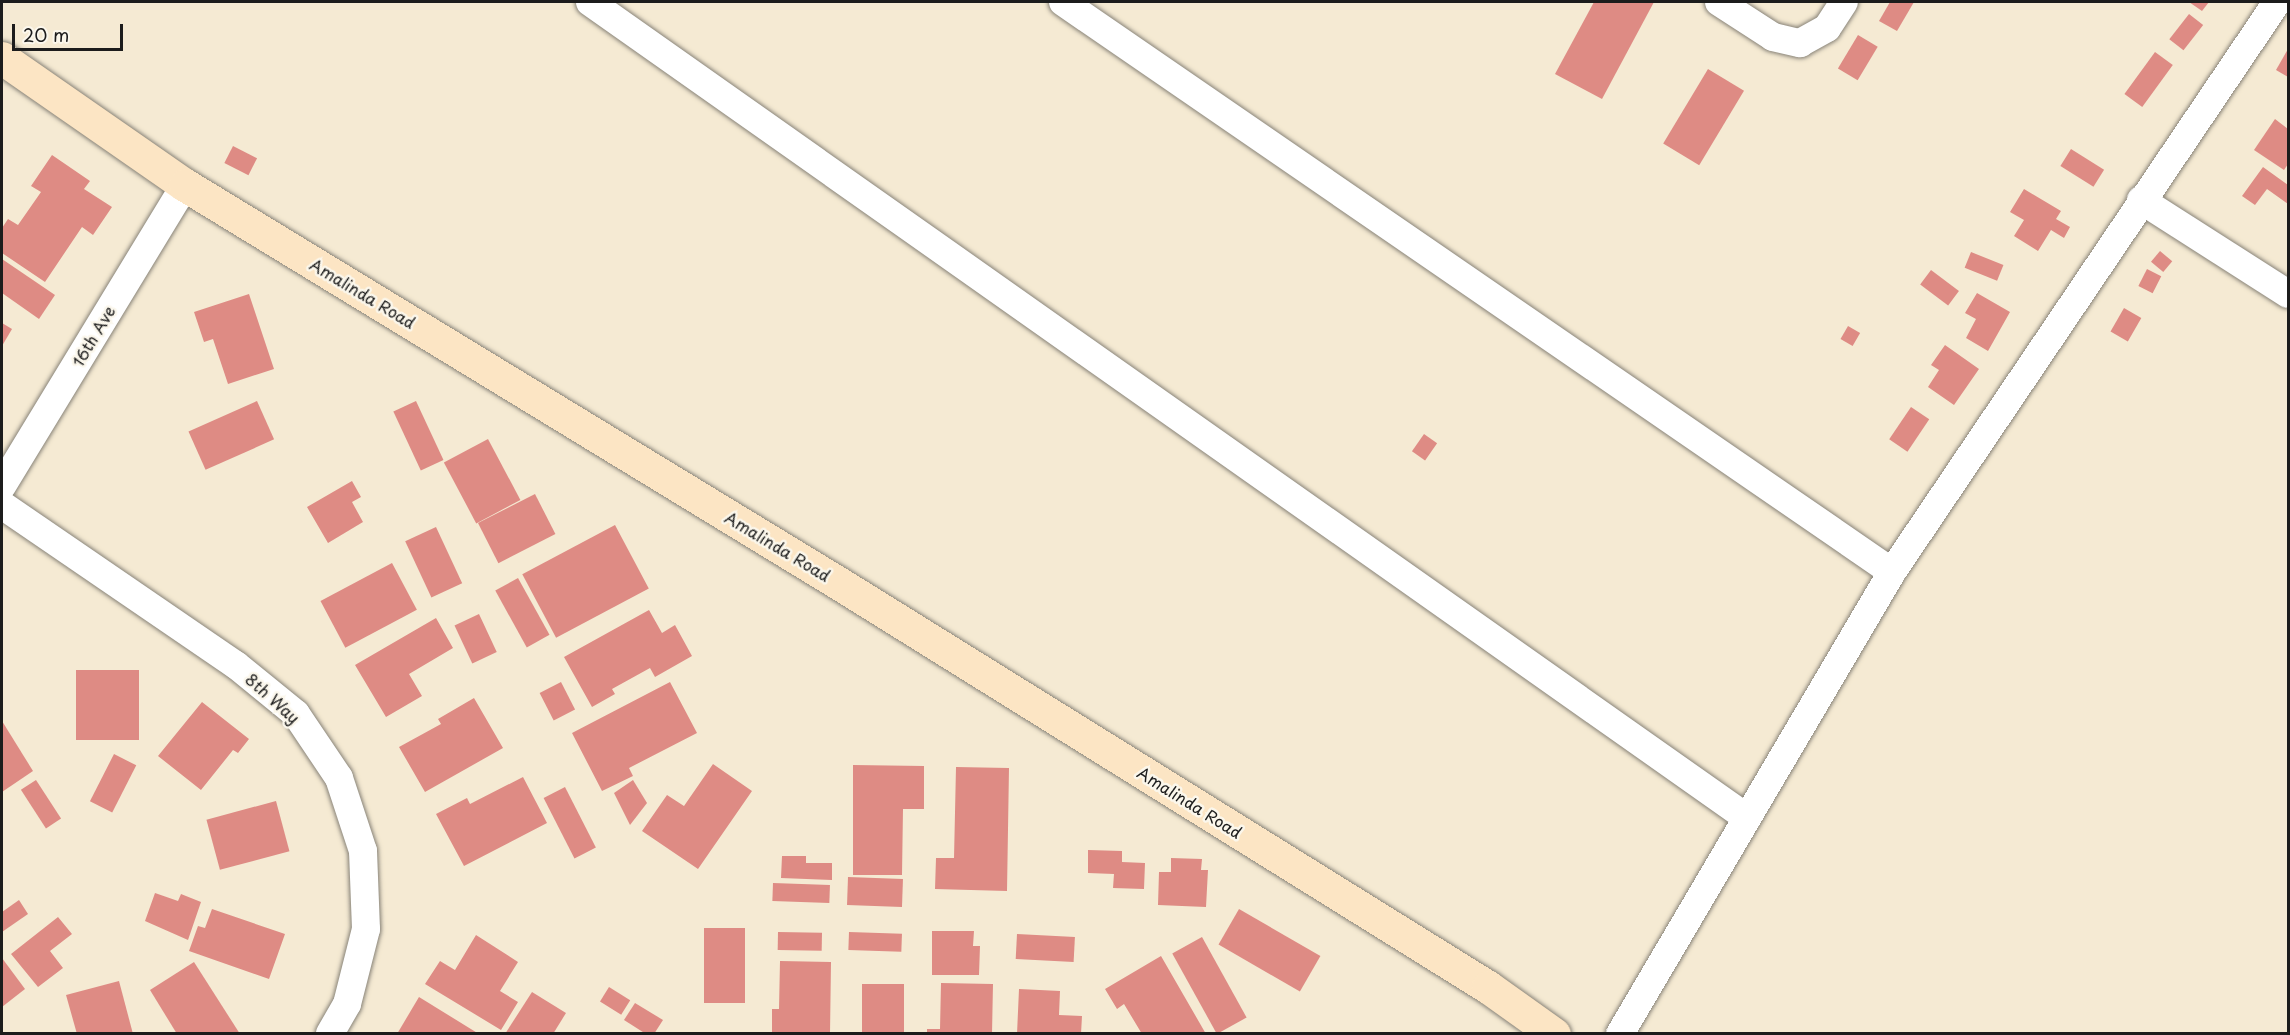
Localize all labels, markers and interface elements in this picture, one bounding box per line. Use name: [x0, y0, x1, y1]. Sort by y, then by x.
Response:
scale bar: [15, 12, 126, 50]
text: 20 m: [23, 21, 69, 48]
street label: Amalinda Road: [307, 254, 419, 332]
street label: 16th Ave: [67, 302, 119, 370]
street label: Amalinda Road: [722, 507, 834, 585]
street label: 8th Way: [242, 669, 304, 727]
street label: Amalinda Road: [1135, 763, 1245, 841]

